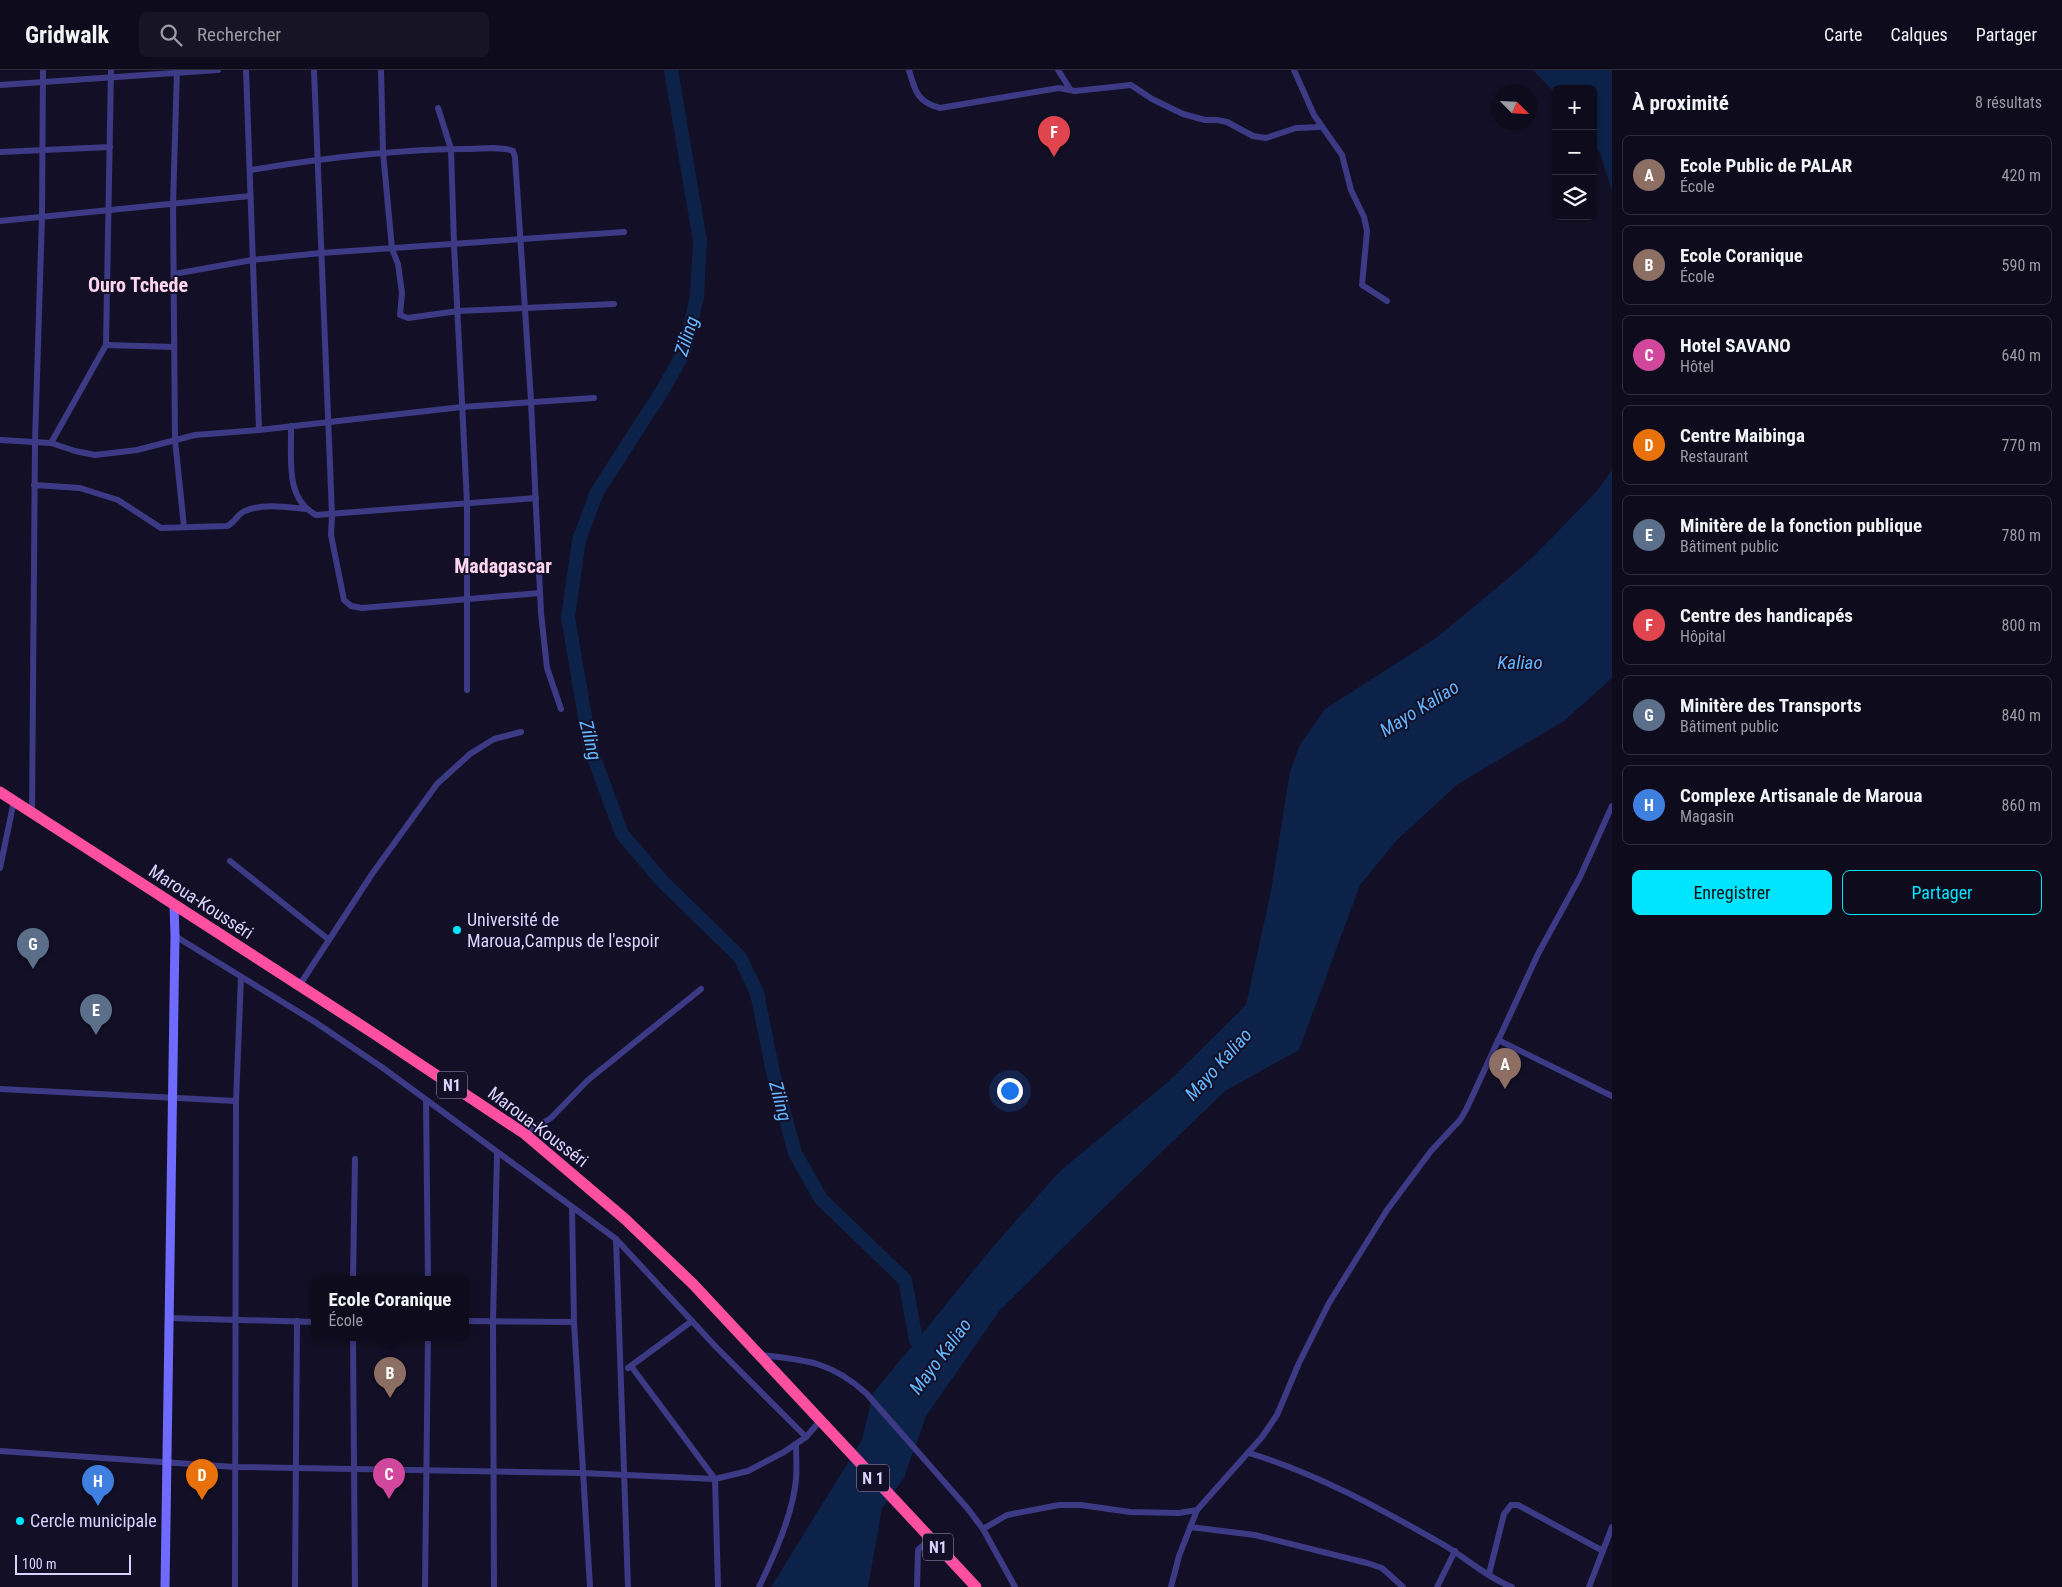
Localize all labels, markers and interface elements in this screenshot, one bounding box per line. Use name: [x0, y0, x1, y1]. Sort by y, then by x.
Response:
search box: [139, 12, 489, 57]
text: Gridwalk: [25, 21, 109, 49]
icon: search: [157, 21, 185, 49]
text: Rechercher: [197, 23, 281, 46]
text: Carte: [1824, 24, 1863, 45]
text: Calques: [1891, 24, 1948, 45]
text: Partager: [1976, 24, 2037, 45]
north arrow: [1492, 85, 1537, 130]
map controls: [1552, 85, 1597, 220]
button: +: [1552, 85, 1597, 130]
text: À proximité: [1632, 91, 1729, 115]
text: 8 résultats: [1975, 93, 2042, 112]
pin: F: [1038, 116, 1070, 157]
button: −: [1552, 130, 1597, 175]
text: Ecole Public de PALAR: [1680, 154, 1852, 177]
text: A: [1644, 166, 1654, 185]
text: 420 m: [2002, 166, 2041, 185]
button: layers: [1552, 175, 1597, 220]
text: École: [1680, 177, 1714, 196]
text: Ecole Coranique: [1680, 244, 1803, 267]
text: B: [1645, 256, 1653, 275]
text: 590 m: [2002, 256, 2041, 275]
text: École: [1680, 267, 1714, 286]
district label: Ouro Tchede: [88, 273, 188, 297]
water label: Ziling: [669, 313, 703, 360]
text: Hotel SAVANO: [1680, 334, 1791, 357]
text: C: [1644, 346, 1654, 365]
text: 640 m: [2002, 346, 2041, 365]
text: Hôtel: [1680, 357, 1714, 376]
text: Centre Maibinga: [1680, 424, 1805, 447]
text: D: [1644, 436, 1654, 455]
text: 770 m: [2002, 436, 2041, 455]
text: Restaurant: [1680, 447, 1748, 466]
text: Minitère de la fonction publique: [1680, 514, 1922, 537]
text: E: [1645, 526, 1653, 545]
text: 780 m: [2002, 526, 2041, 545]
text: Bâtiment public: [1680, 537, 1779, 556]
district label: Madagascar: [454, 554, 552, 578]
text: Centre des handicapés: [1680, 604, 1853, 627]
text: F: [1645, 616, 1653, 635]
text: 800 m: [2002, 616, 2041, 635]
text: Hôpital: [1680, 627, 1726, 646]
water label: Kaliao: [1497, 651, 1543, 674]
water label: Mayo Kaliao: [1375, 675, 1463, 742]
text: Minitère des Transports: [1680, 694, 1862, 717]
text: G: [1644, 706, 1654, 725]
text: 840 m: [2002, 706, 2041, 725]
water label: Ziling: [574, 717, 607, 762]
text: Bâtiment public: [1680, 717, 1779, 736]
text: Complexe Artisanale de Maroua: [1680, 784, 1922, 807]
text: H: [1644, 796, 1654, 815]
text: 860 m: [2002, 796, 2041, 815]
text: Magasin: [1680, 807, 1734, 826]
street label: Maroua-Kousséri: [145, 860, 257, 943]
button: Enregistrer: [1632, 870, 1832, 915]
button: Partager: [1842, 870, 2042, 915]
place label: Université de Maroua,Campus de l'espoir: [467, 909, 660, 951]
marker: Université de Maroua,Campus de l'espoir: [451, 924, 463, 936]
pin: G: [17, 928, 49, 969]
pin: E: [80, 994, 112, 1035]
water label: Mayo Kaliao: [1180, 1024, 1257, 1105]
pin: A: [1489, 1048, 1521, 1089]
road number: N1: [437, 1072, 467, 1098]
water label: Ziling: [764, 1078, 797, 1124]
your location: [997, 1078, 1023, 1104]
street label: Maroua-Kousséri: [484, 1082, 593, 1171]
popup: [311, 1276, 469, 1341]
text: Ecole Coranique: [329, 1288, 451, 1311]
text: École: [329, 1311, 363, 1330]
water label: Mayo Kaliao: [904, 1314, 976, 1399]
pin: B: [374, 1357, 406, 1398]
pin: C: [373, 1458, 405, 1499]
pin: D: [186, 1459, 218, 1500]
pin: H: [82, 1465, 114, 1506]
road number: N 1: [857, 1465, 889, 1492]
place label: Cercle municipale: [30, 1510, 157, 1531]
marker: Cercle municipale: [14, 1515, 26, 1527]
road number: N1: [923, 1534, 953, 1560]
scale bar: [15, 1552, 131, 1575]
text: 100 m: [22, 1556, 57, 1572]

